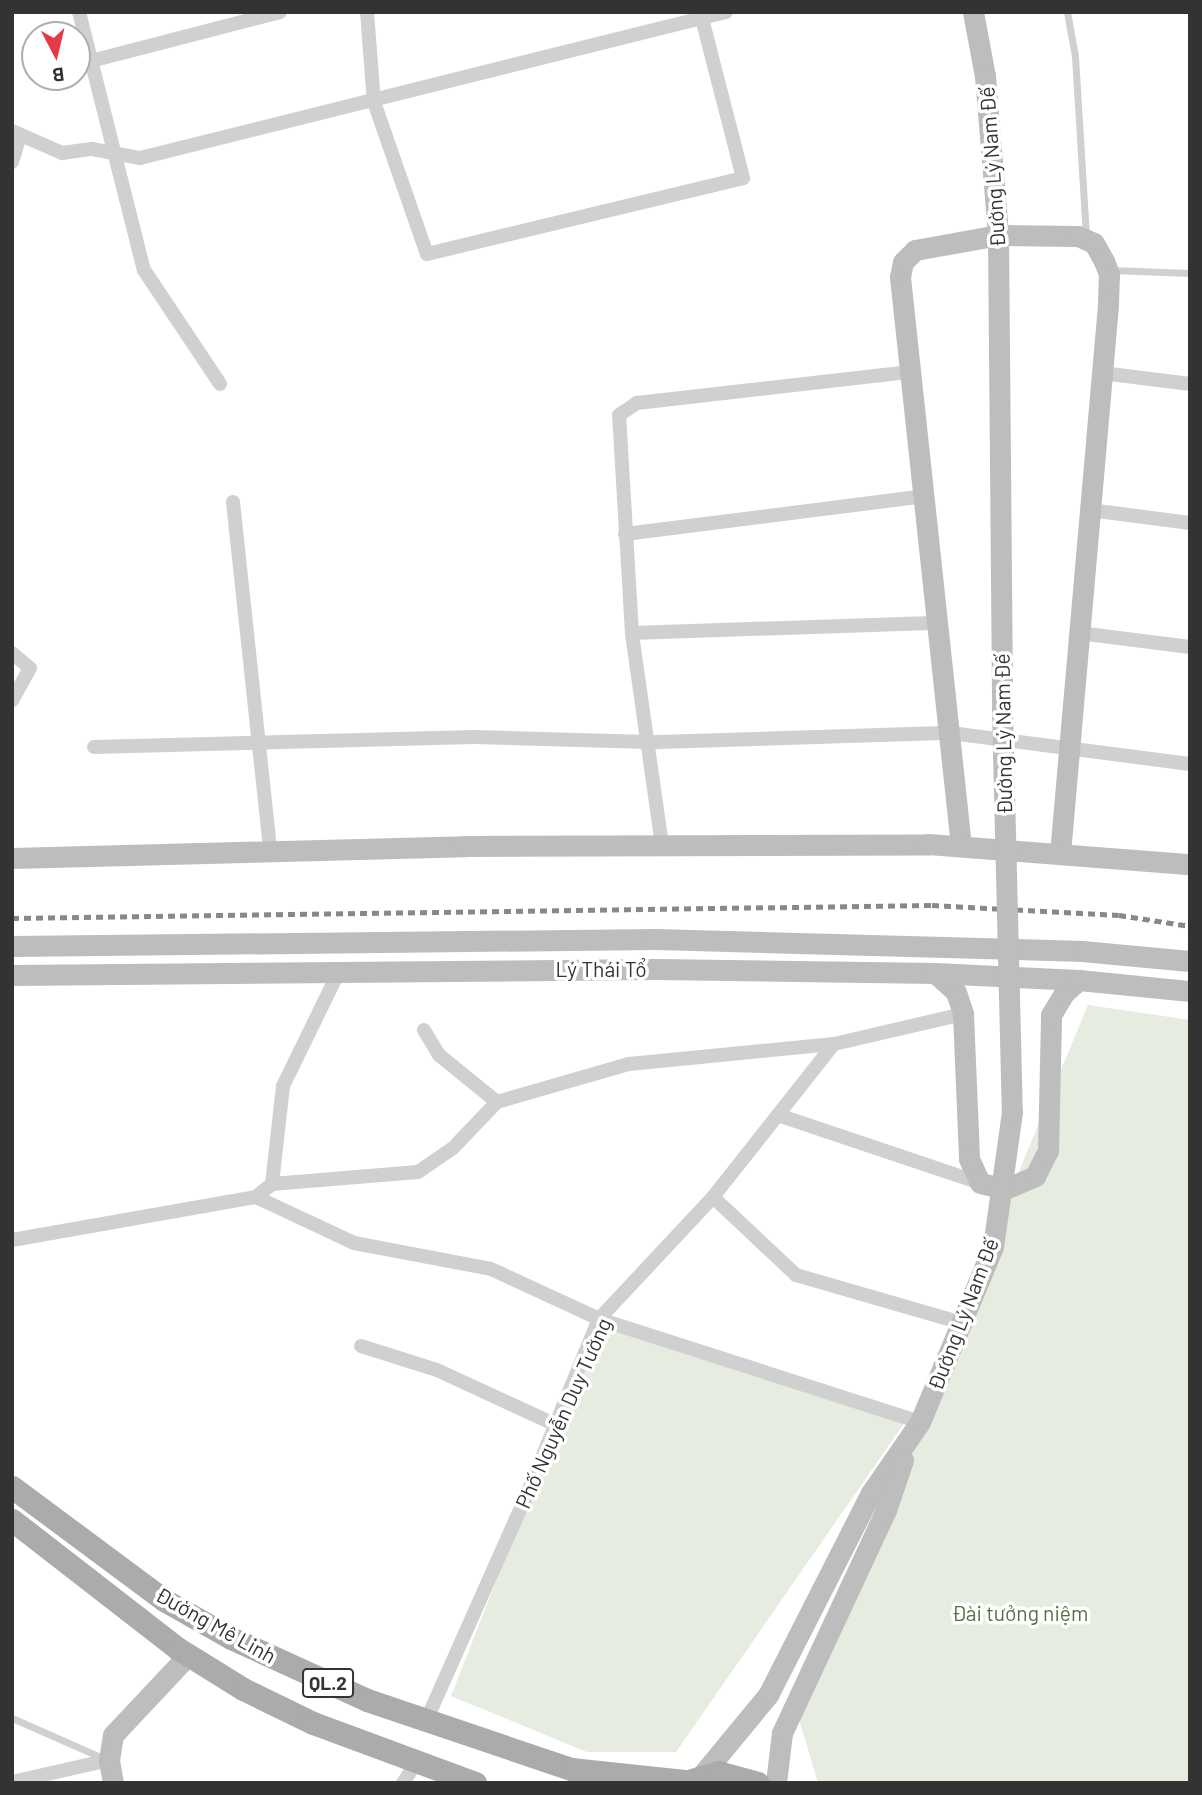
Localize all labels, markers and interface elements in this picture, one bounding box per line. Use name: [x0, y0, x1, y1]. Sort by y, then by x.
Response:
north arrow: [21, 21, 91, 91]
text: B: [51, 63, 66, 87]
street label: Đường Lý Nam Đế: [974, 86, 1010, 248]
street label: Đường Lý Nam Đế: [989, 653, 1017, 815]
street label: Lý Thái Tổ: [556, 956, 646, 982]
street label: Đường Lý Nam Đế: [922, 1234, 1004, 1394]
street label: Phố Nguyễn Duy Tường: [510, 1314, 616, 1512]
street label: Đường Mê Linh: [151, 1582, 281, 1668]
park label: Đài tưởng niệm: [952, 1600, 1088, 1626]
road number: QL.2: [302, 1667, 354, 1698]

